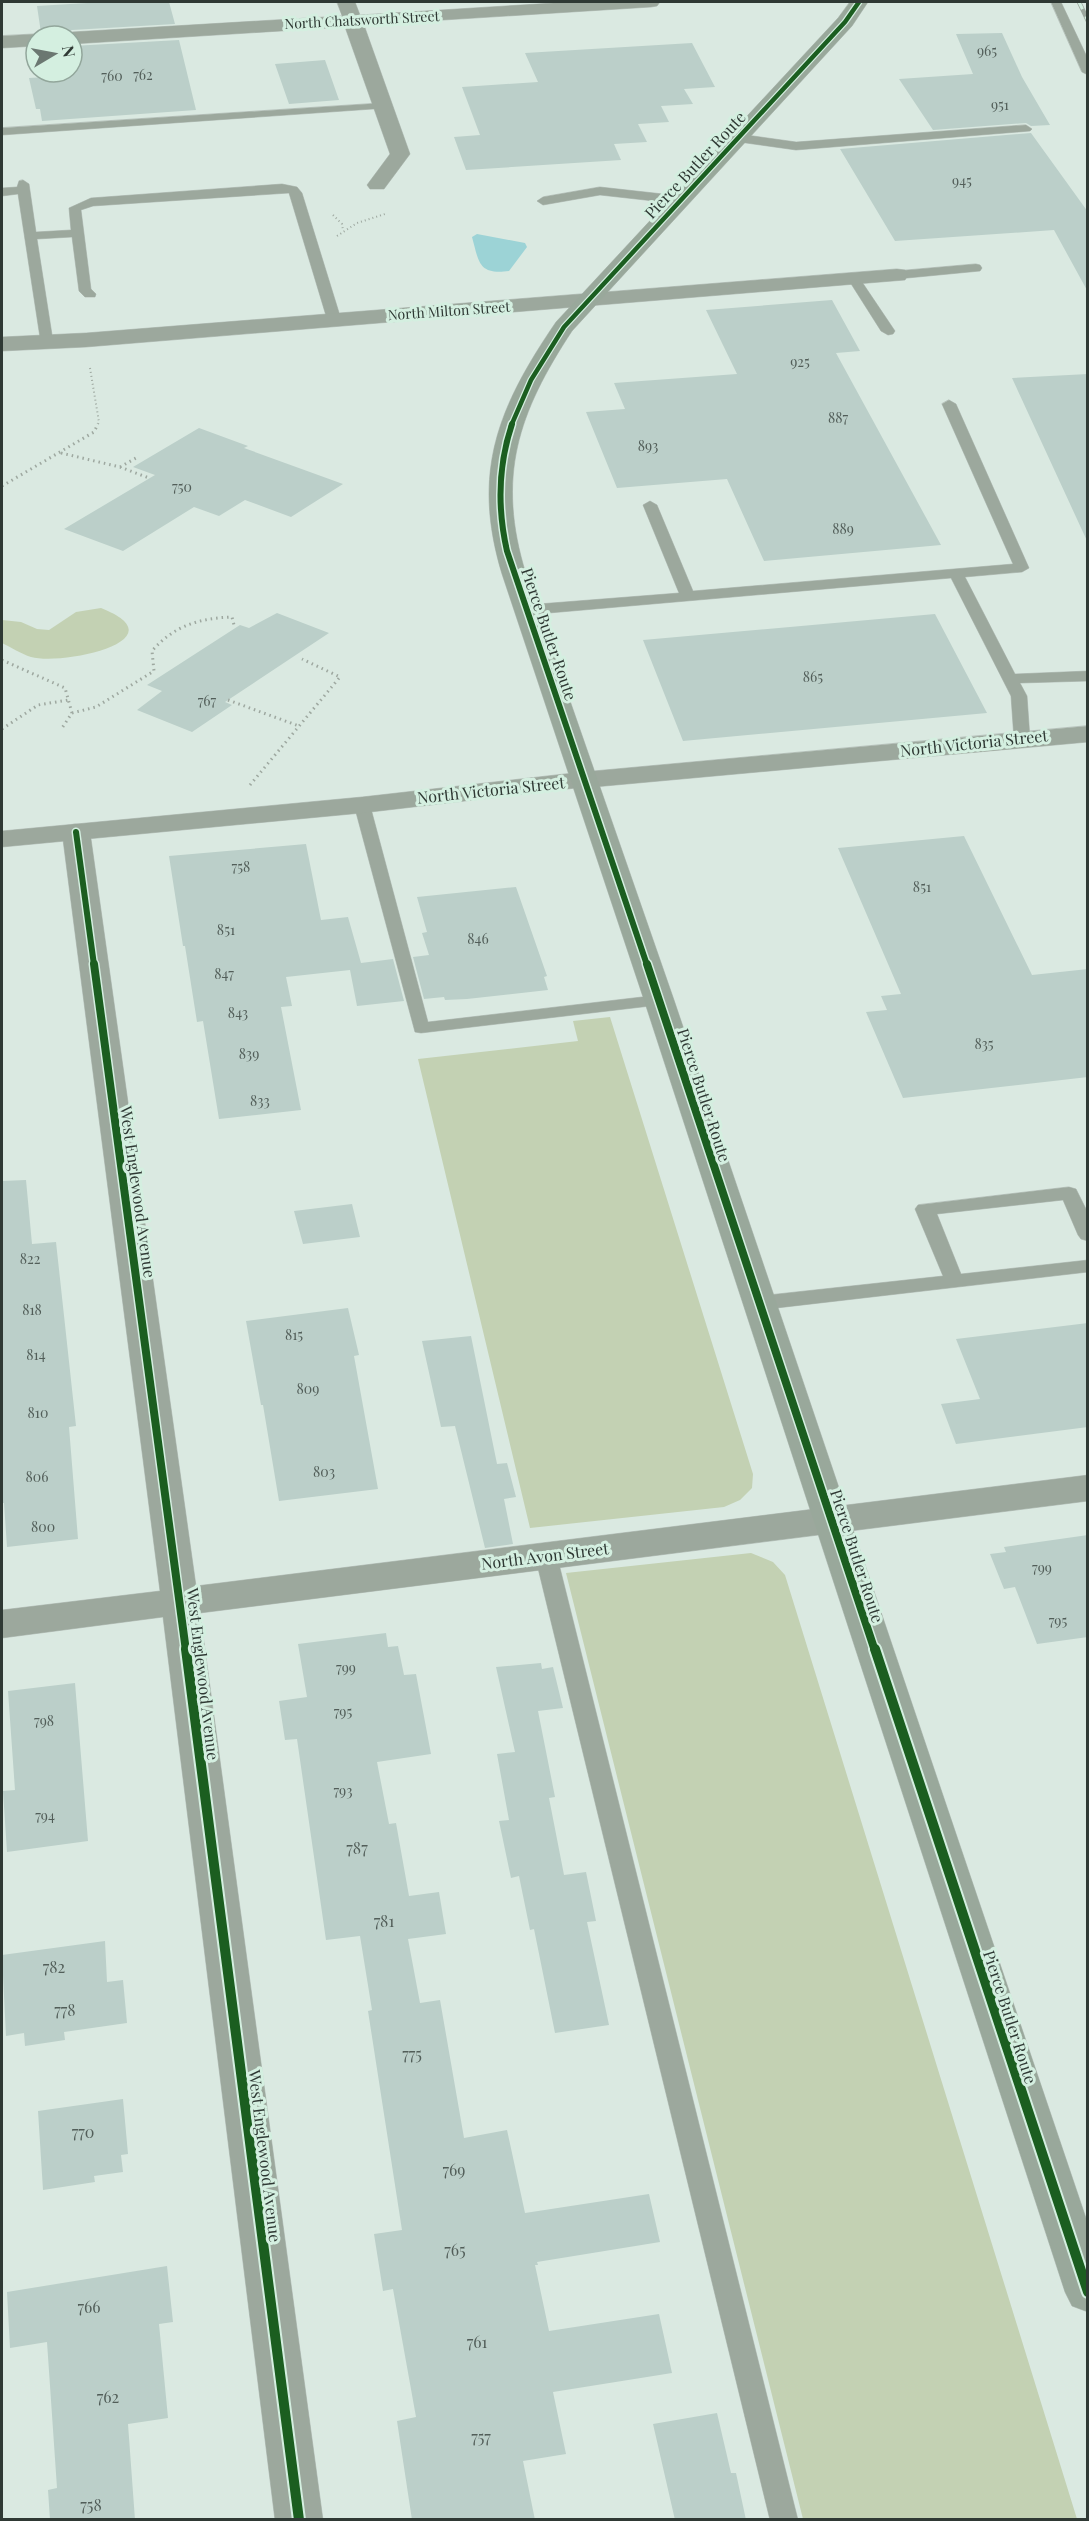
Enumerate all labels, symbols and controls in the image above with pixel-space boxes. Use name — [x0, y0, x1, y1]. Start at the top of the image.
street label: North Chatsworth Street — [284, 6, 441, 33]
north arrow — [24, 24, 84, 84]
house number: 965 — [977, 41, 997, 60]
text: N — [58, 44, 81, 59]
house number: 762 — [133, 65, 153, 84]
house number: 760 — [101, 66, 123, 85]
house number: 951 — [991, 95, 1009, 114]
street label: Pierce Butler Route — [639, 107, 750, 223]
house number: 945 — [952, 171, 972, 190]
street label: North Milton Street — [387, 297, 512, 324]
house number: 925 — [790, 352, 810, 371]
house number: 887 — [828, 408, 848, 427]
house number: 893 — [638, 436, 658, 455]
house number: 750 — [172, 477, 192, 496]
house number: 889 — [832, 519, 854, 538]
street label: Pierce Butler Route — [517, 565, 582, 703]
house number: 865 — [803, 667, 823, 686]
house number: 767 — [198, 691, 217, 710]
street label: North Victoria Street — [899, 724, 1049, 761]
street label: North Victoria Street — [416, 771, 566, 808]
house number: 758 — [232, 857, 250, 876]
house number: 851 — [913, 877, 931, 896]
house number: 851 — [217, 920, 235, 939]
house number: 846 — [467, 929, 489, 948]
house number: 847 — [214, 964, 234, 983]
house number: 843 — [228, 1003, 248, 1022]
street label: Pierce Butler Route — [673, 1025, 736, 1164]
house number: 835 — [974, 1034, 994, 1053]
house number: 839 — [239, 1044, 259, 1063]
house number: 833 — [250, 1091, 270, 1110]
street label: West Englewood Avenue — [116, 1104, 161, 1279]
house number: 822 — [20, 1249, 41, 1268]
house number: 818 — [22, 1300, 42, 1319]
house number: 815 — [285, 1325, 303, 1344]
house number: 814 — [26, 1345, 46, 1364]
house number: 809 — [297, 1379, 319, 1398]
house number: 810 — [28, 1403, 48, 1422]
house number: 803 — [313, 1462, 335, 1481]
house number: 806 — [26, 1467, 48, 1486]
street label: Pierce Butler Route — [826, 1486, 889, 1625]
house number: 800 — [31, 1517, 55, 1536]
street label: North Avon Street — [480, 1537, 610, 1574]
house number: 799 — [1032, 1558, 1052, 1577]
street label: West Englewood Avenue — [182, 1586, 224, 1761]
house number: 795 — [1049, 1611, 1067, 1630]
house number: 799 — [336, 1658, 356, 1677]
house number: 795 — [334, 1702, 352, 1721]
house number: 798 — [34, 1711, 54, 1730]
house number: 793 — [333, 1781, 353, 1800]
house number: 794 — [35, 1806, 55, 1825]
house number: 787 — [346, 1837, 368, 1858]
house number: 781 — [374, 1910, 394, 1931]
street label: Pierce Butler Route — [979, 1947, 1042, 2086]
house number: 782 — [43, 1956, 65, 1977]
house number: 778 — [54, 1999, 76, 2020]
house number: 775 — [402, 2043, 422, 2064]
street label: West Englewood Avenue — [244, 2068, 286, 2243]
house number: 770 — [72, 2121, 94, 2142]
house number: 769 — [443, 2159, 465, 2180]
house number: 765 — [444, 2239, 466, 2260]
house number: 766 — [77, 2296, 101, 2317]
house number: 761 — [467, 2331, 487, 2352]
house number: 762 — [97, 2386, 119, 2407]
house number: 757 — [471, 2426, 491, 2447]
house number: 758 — [80, 2494, 102, 2515]

